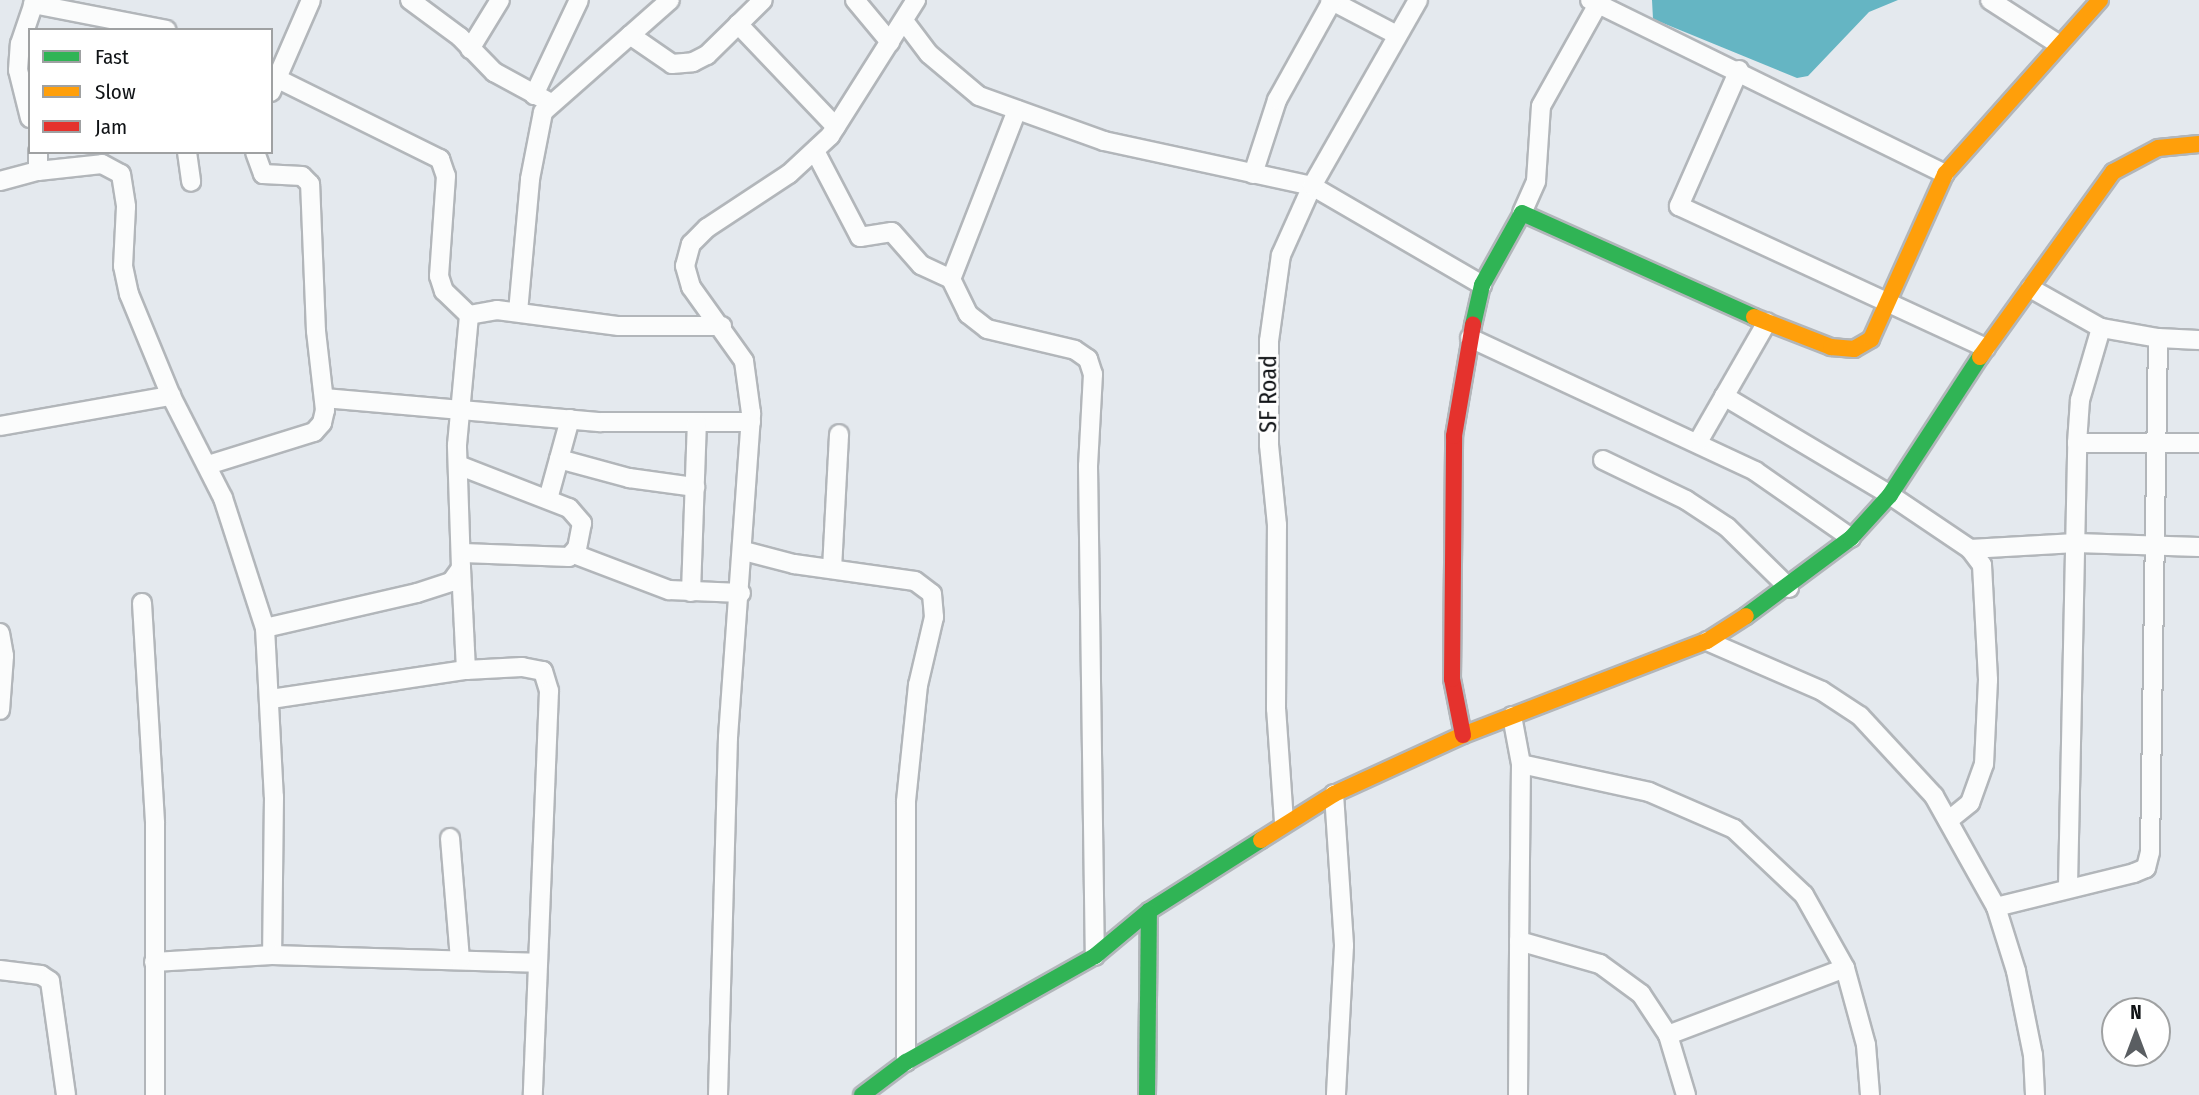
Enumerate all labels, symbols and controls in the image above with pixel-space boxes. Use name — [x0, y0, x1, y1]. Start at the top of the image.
legend — [28, 28, 273, 154]
text: Fast — [95, 44, 129, 70]
text: Slow — [95, 79, 136, 105]
text: Jam — [95, 114, 127, 140]
street label: SF Road — [1255, 355, 1283, 433]
north arrow — [2101, 997, 2171, 1067]
text: N — [2130, 1001, 2142, 1024]

